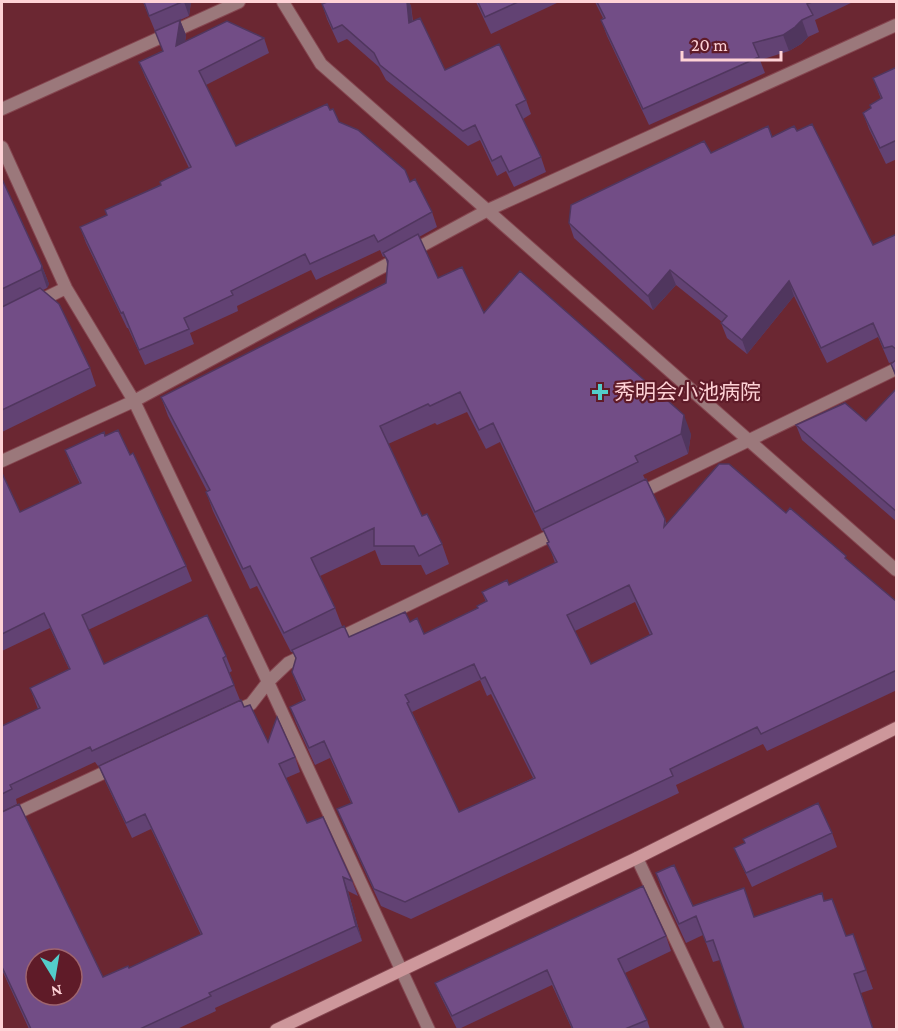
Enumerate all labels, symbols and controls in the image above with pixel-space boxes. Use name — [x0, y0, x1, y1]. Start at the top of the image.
scale bar — [682, 24, 781, 62]
text: 20 m — [691, 35, 728, 55]
place label: 秀明会小池病院 — [614, 380, 761, 404]
marker: 秀明会小池病院 — [591, 383, 609, 401]
north arrow — [24, 947, 84, 1007]
text: N — [50, 982, 64, 1001]

